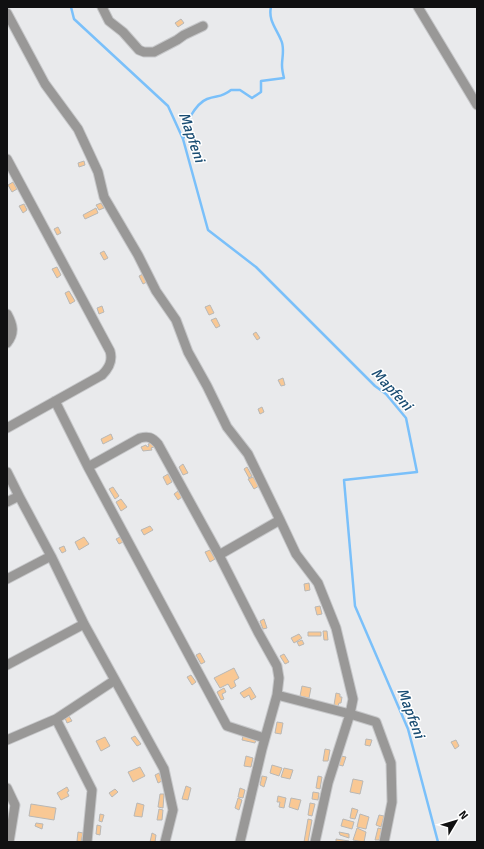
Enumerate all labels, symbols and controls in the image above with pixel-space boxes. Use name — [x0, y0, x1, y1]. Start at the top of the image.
water label: Mapfeni — [175, 109, 210, 166]
water label: Mapfeni — [368, 364, 418, 416]
water label: Mapfeni — [393, 685, 429, 742]
north arrow — [436, 801, 476, 841]
text: N — [456, 808, 471, 822]

